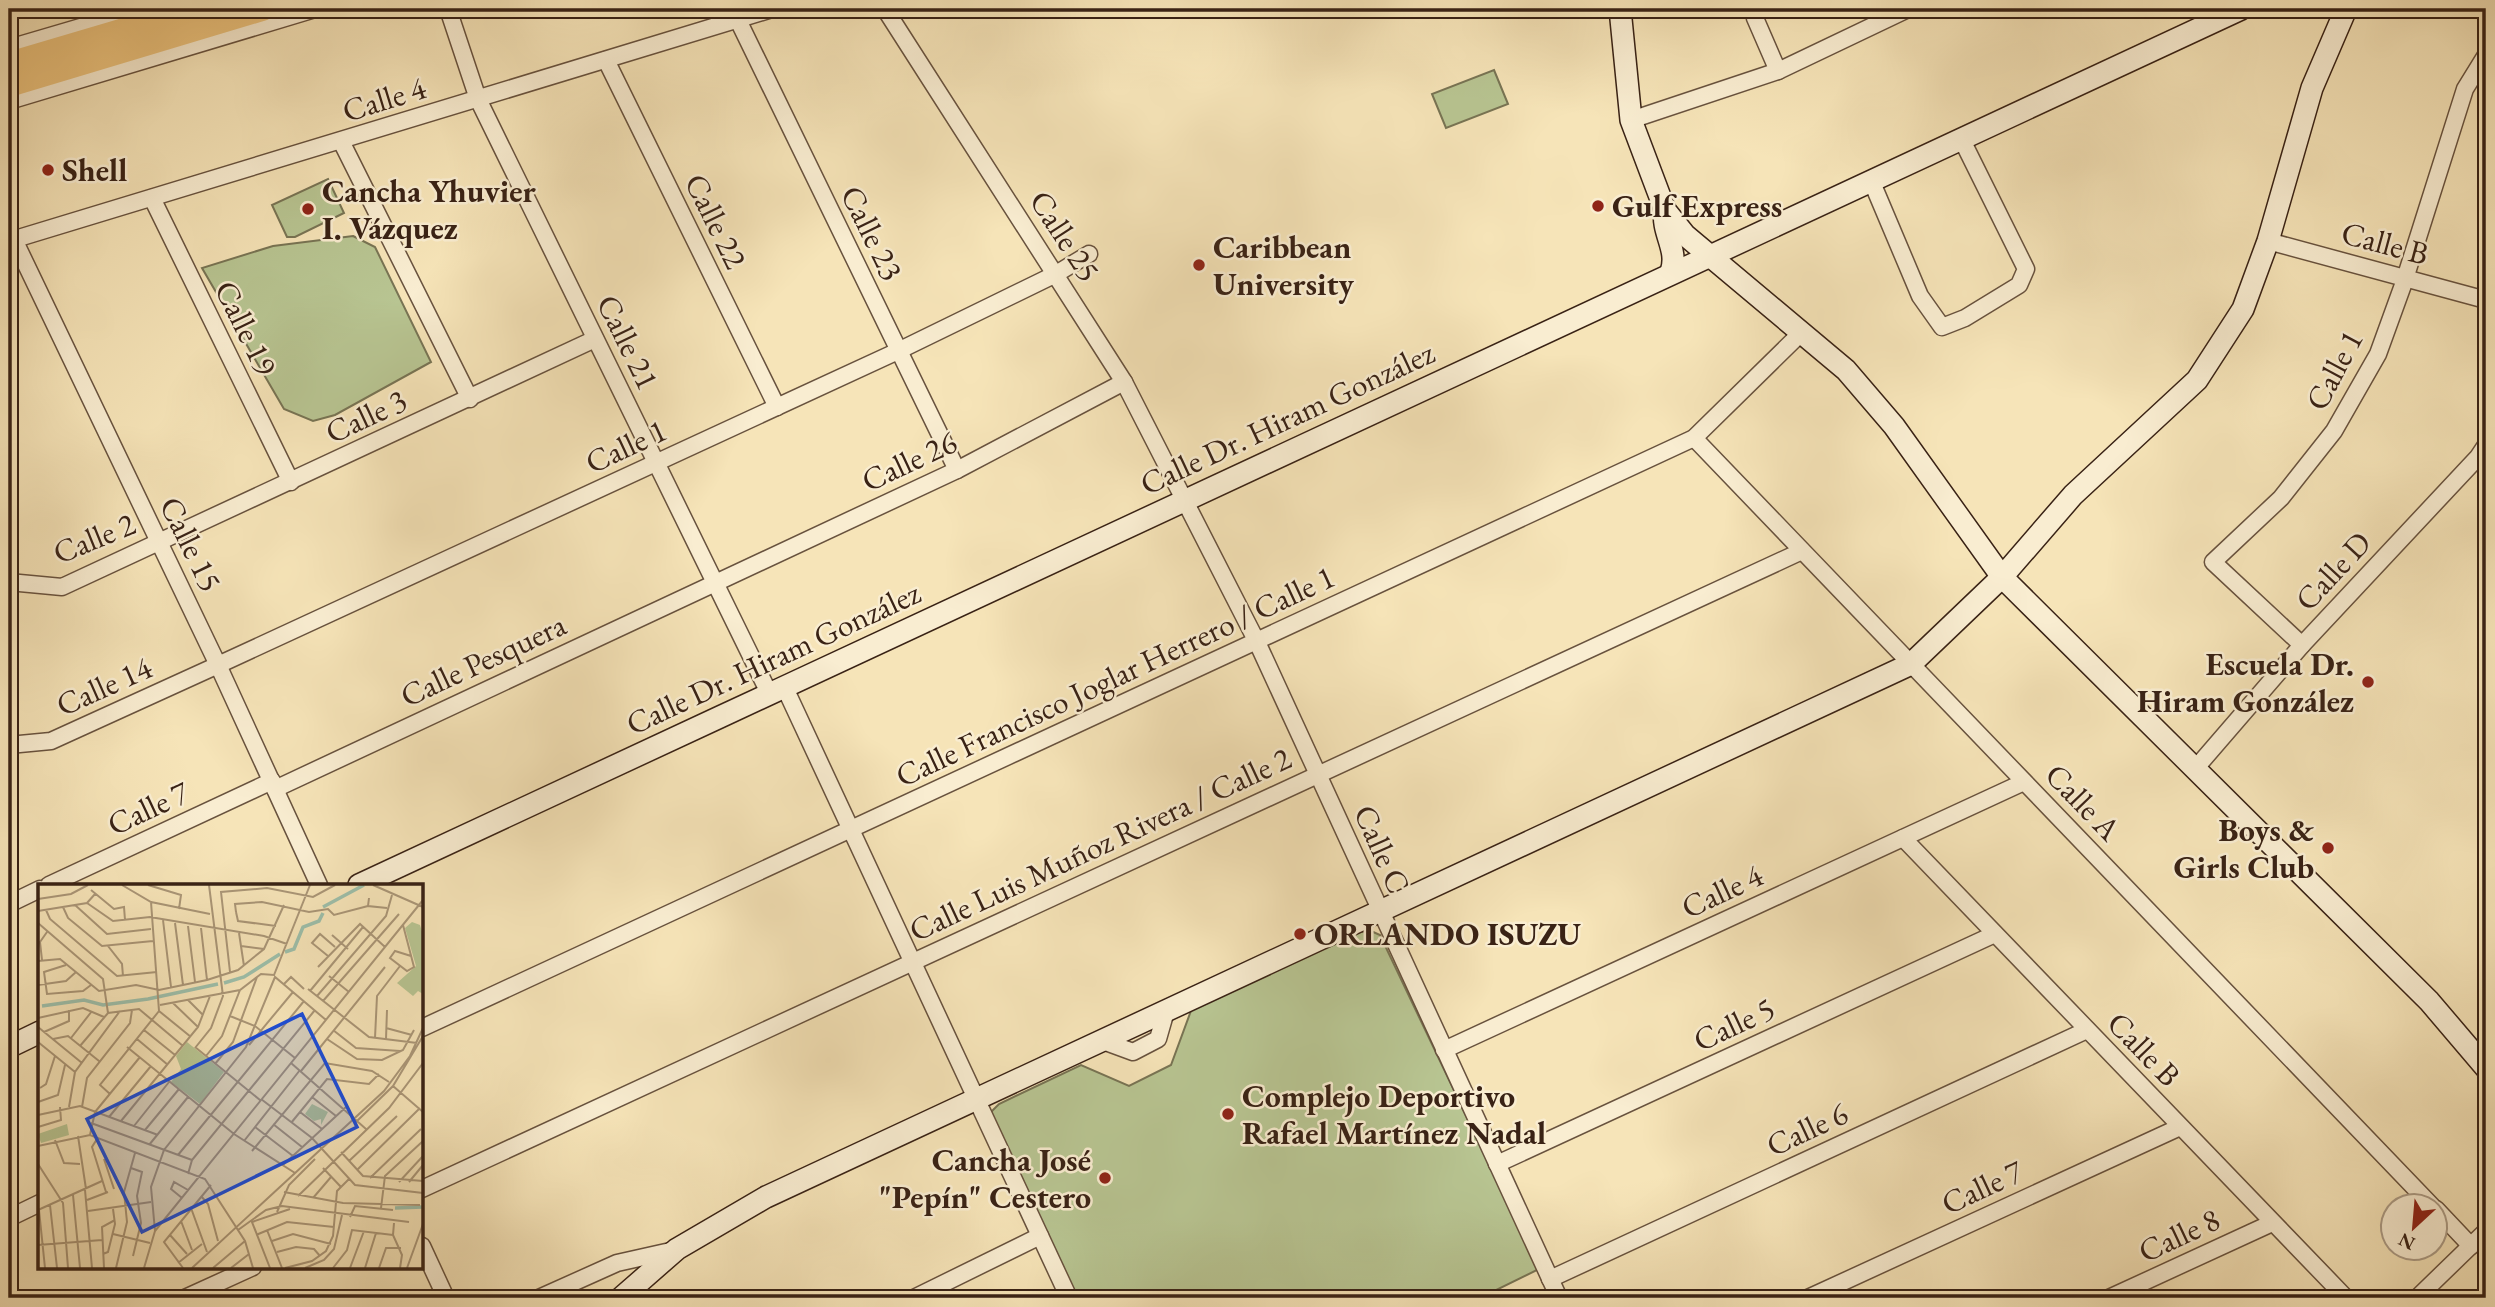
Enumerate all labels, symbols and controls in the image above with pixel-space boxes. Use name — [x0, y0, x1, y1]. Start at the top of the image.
street label: Calle 4 — [337, 66, 431, 132]
place label: Shell — [62, 149, 127, 191]
marker: Shell — [40, 162, 56, 178]
street label: Calle 22 — [675, 167, 757, 276]
place label: Cancha Yhuvier I. Vázquez — [322, 170, 537, 249]
street label: Calle 23 — [831, 179, 913, 287]
street label: Calle 25 — [1020, 182, 1110, 290]
place label: Gulf Express — [1612, 185, 1782, 227]
marker: Gulf Express — [1590, 198, 1606, 214]
marker: Cancha Yhuvier I. Vázquez — [300, 201, 316, 217]
street label: Calle B — [2337, 211, 2433, 275]
place label: Caribbean University — [1213, 226, 1354, 305]
marker: Caribbean University — [1191, 257, 1207, 273]
street label: Calle 19 — [205, 274, 287, 382]
street label: Calle 21 — [587, 288, 669, 396]
street label: Calle 1 — [2295, 323, 2373, 417]
street label: Calle Dr. Hiram González — [1133, 331, 1441, 505]
street label: Calle 3 — [319, 379, 413, 453]
street label: Calle 1 — [579, 409, 673, 483]
street label: Calle 26 — [855, 421, 963, 501]
street label: Calle 15 — [150, 490, 232, 598]
street label: Calle 2 — [47, 502, 142, 573]
street label: Calle D — [2286, 522, 2380, 620]
street label: Calle Francisco Joglar Herrero / Calle 1 — [889, 556, 1341, 796]
street label: Calle Dr. Hiram González — [619, 571, 927, 745]
street label: Calle Pesquera — [393, 603, 573, 717]
place label: Escuela Dr. Hiram González — [2137, 643, 2354, 722]
street label: Calle 14 — [50, 646, 159, 726]
marker: Escuela Dr. Hiram González — [2360, 674, 2376, 690]
street label: Calle Luis Muñoz Rivera / Calle 2 — [902, 737, 1298, 951]
street label: Calle A — [2036, 754, 2131, 850]
street label: Calle 7 — [101, 771, 196, 845]
street label: Calle C — [1344, 798, 1420, 900]
place label: Boys & Girls Club — [2174, 809, 2314, 888]
marker: Boys & Girls Club — [2320, 840, 2336, 856]
street label: Calle 4 — [1675, 854, 1770, 928]
inset map — [38, 884, 424, 1268]
place label: ORLANDO ISUZU — [1314, 913, 1581, 955]
marker: ORLANDO ISUZU — [1292, 926, 1308, 942]
street label: Calle 5 — [1687, 987, 1781, 1061]
street label: Calle B — [2098, 1003, 2190, 1095]
place label: Complejo Deportivo Rafael Martínez Nadal — [1242, 1075, 1546, 1154]
street label: Calle 6 — [1760, 1092, 1854, 1166]
marker: Complejo Deportivo Rafael Martínez Nadal — [1220, 1106, 1236, 1122]
place label: Cancha José "Pepín" Cestero — [879, 1139, 1091, 1218]
street label: Calle 7 — [1935, 1150, 2030, 1224]
marker: Cancha José "Pepín" Cestero — [1097, 1170, 1113, 1186]
north arrow — [2380, 1192, 2450, 1262]
street label: Calle 8 — [2132, 1198, 2226, 1272]
text: N — [2394, 1227, 2419, 1256]

